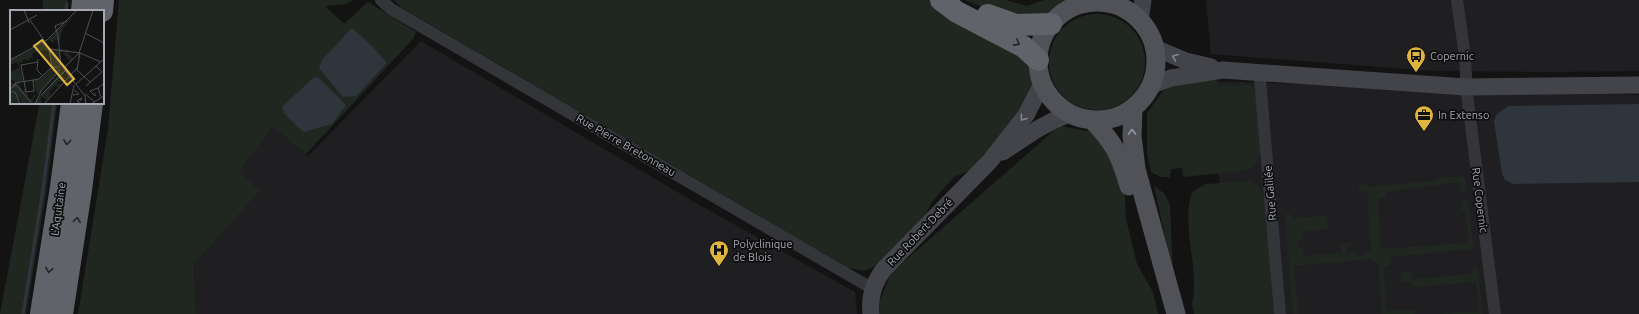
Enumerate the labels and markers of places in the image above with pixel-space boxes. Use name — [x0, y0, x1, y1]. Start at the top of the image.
bus stop icon: Copernic — [1405, 45, 1427, 73]
place label: Copernic — [1430, 50, 1474, 62]
office icon: In Extenso — [1413, 104, 1435, 132]
place label: In Extenso — [1438, 109, 1489, 121]
place label: Polyclinique de Blois — [733, 238, 792, 263]
hospital icon: Polyclinique de Blois — [708, 239, 730, 267]

